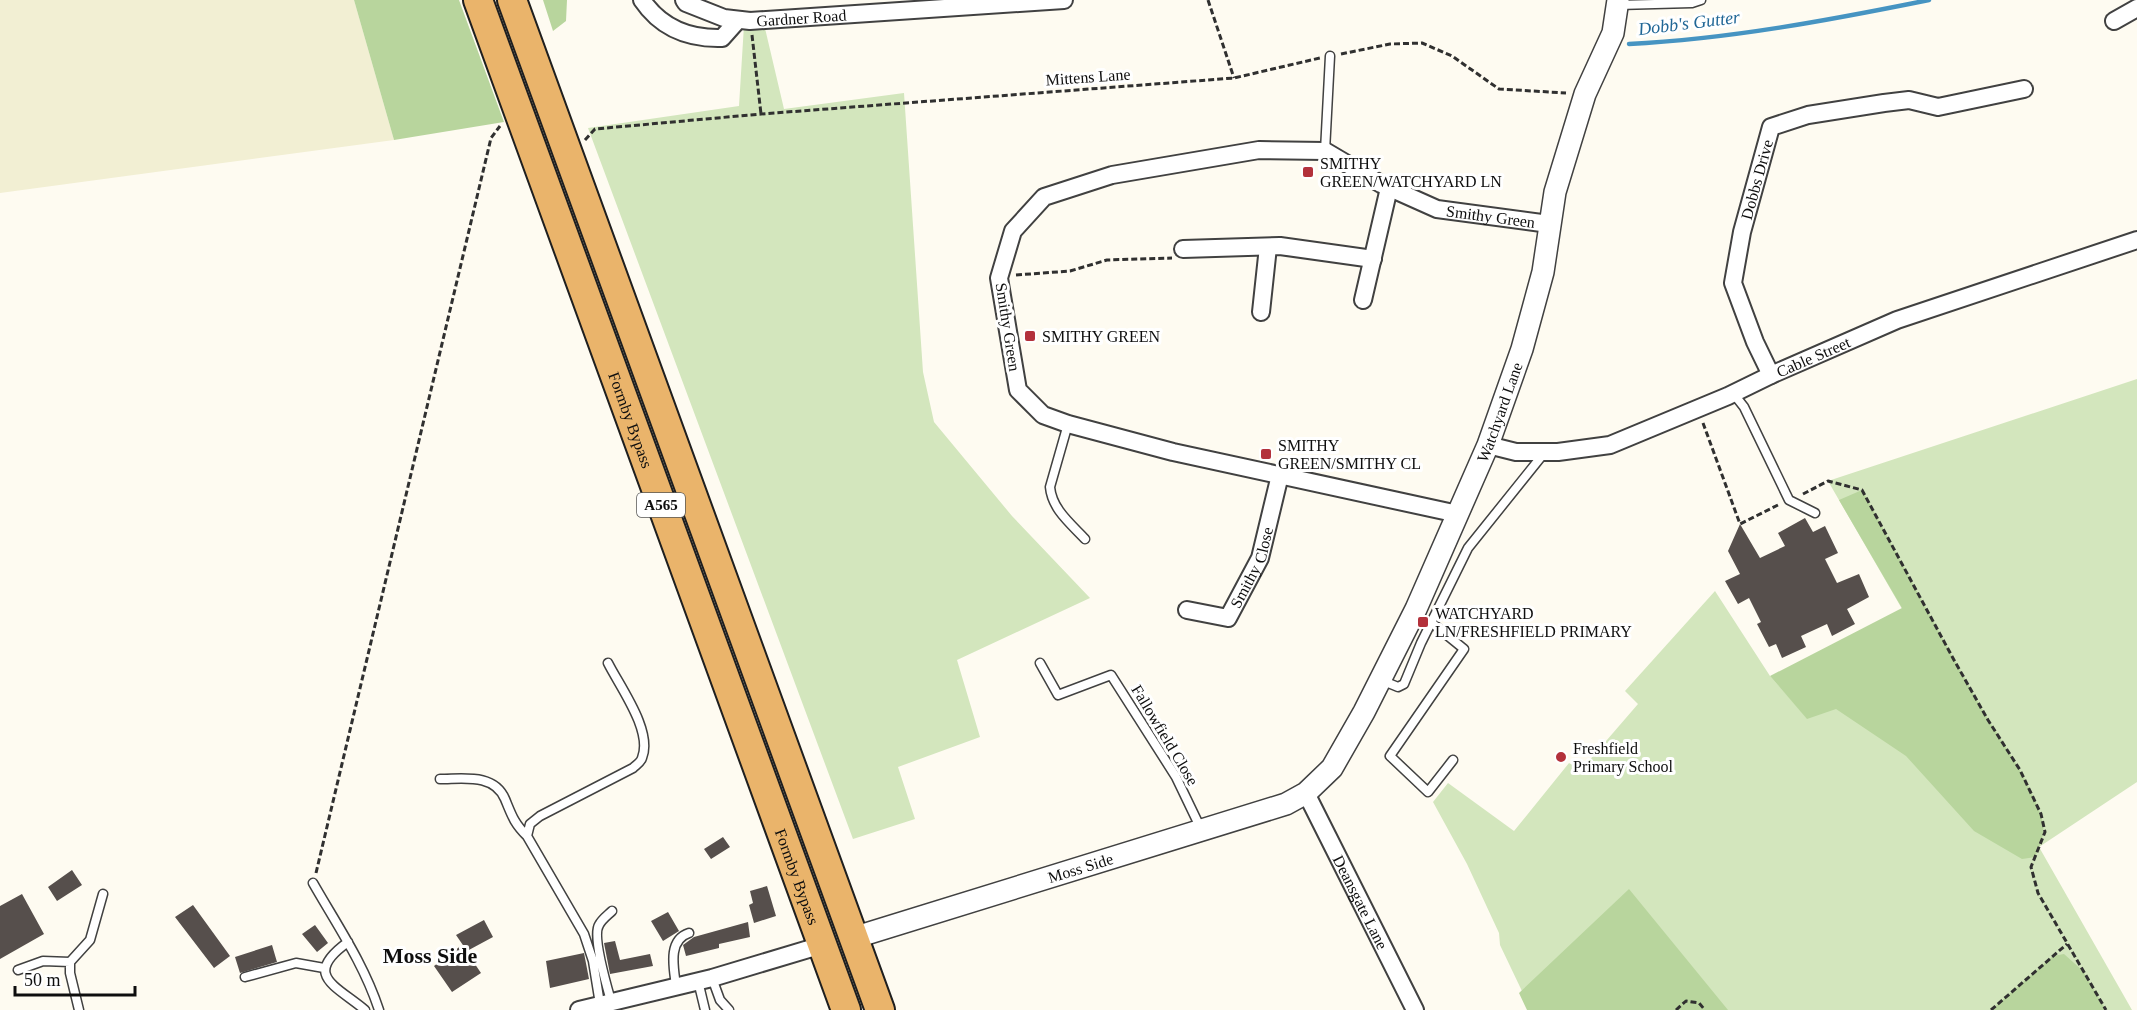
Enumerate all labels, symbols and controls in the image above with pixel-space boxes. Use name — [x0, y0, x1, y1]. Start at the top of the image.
street label: Gardner Road — [756, 6, 847, 29]
water label: Dobb's Gutter — [1636, 7, 1742, 39]
street label: Mittens Lane — [1045, 66, 1131, 88]
street label: Dobbs Drive — [1737, 137, 1776, 221]
place label: SMITHY GREEN/WATCHYARD LN — [1320, 155, 1502, 190]
marker: SMITHY GREEN/WATCHYARD LN — [1301, 165, 1315, 179]
street label: Smithy Green — [1445, 202, 1536, 231]
street label: Smithy Green — [992, 282, 1023, 373]
place label: SMITHY GREEN — [1042, 328, 1161, 345]
marker: SMITHY GREEN — [1023, 329, 1037, 343]
street label: Cable Street — [1774, 333, 1853, 380]
street label: Watchyard Lane — [1473, 360, 1525, 465]
street label: Formby Bypass — [606, 370, 656, 470]
place label: SMITHY GREEN/SMITHY CL — [1278, 437, 1421, 472]
marker: SMITHY GREEN/SMITHY CL — [1259, 447, 1273, 461]
road number: A565 — [637, 493, 685, 517]
street label: Smithy Close — [1227, 525, 1276, 611]
place label: WATCHYARD LN/FRESHFIELD PRIMARY — [1435, 605, 1632, 640]
marker: WATCHYARD LN/FRESHFIELD PRIMARY — [1416, 615, 1430, 629]
street label: Fallowfield Close — [1128, 682, 1202, 788]
place label: Freshfield Primary School — [1573, 740, 1674, 776]
marker: Freshfield Primary School — [1554, 750, 1568, 764]
street label: Formby Bypass — [772, 826, 823, 927]
street label: Moss Side — [1046, 850, 1115, 886]
street label: Deansgate Lane — [1330, 852, 1391, 952]
district label: Moss Side — [383, 943, 478, 968]
scale bar — [15, 959, 135, 997]
text: 50 m — [24, 970, 61, 990]

